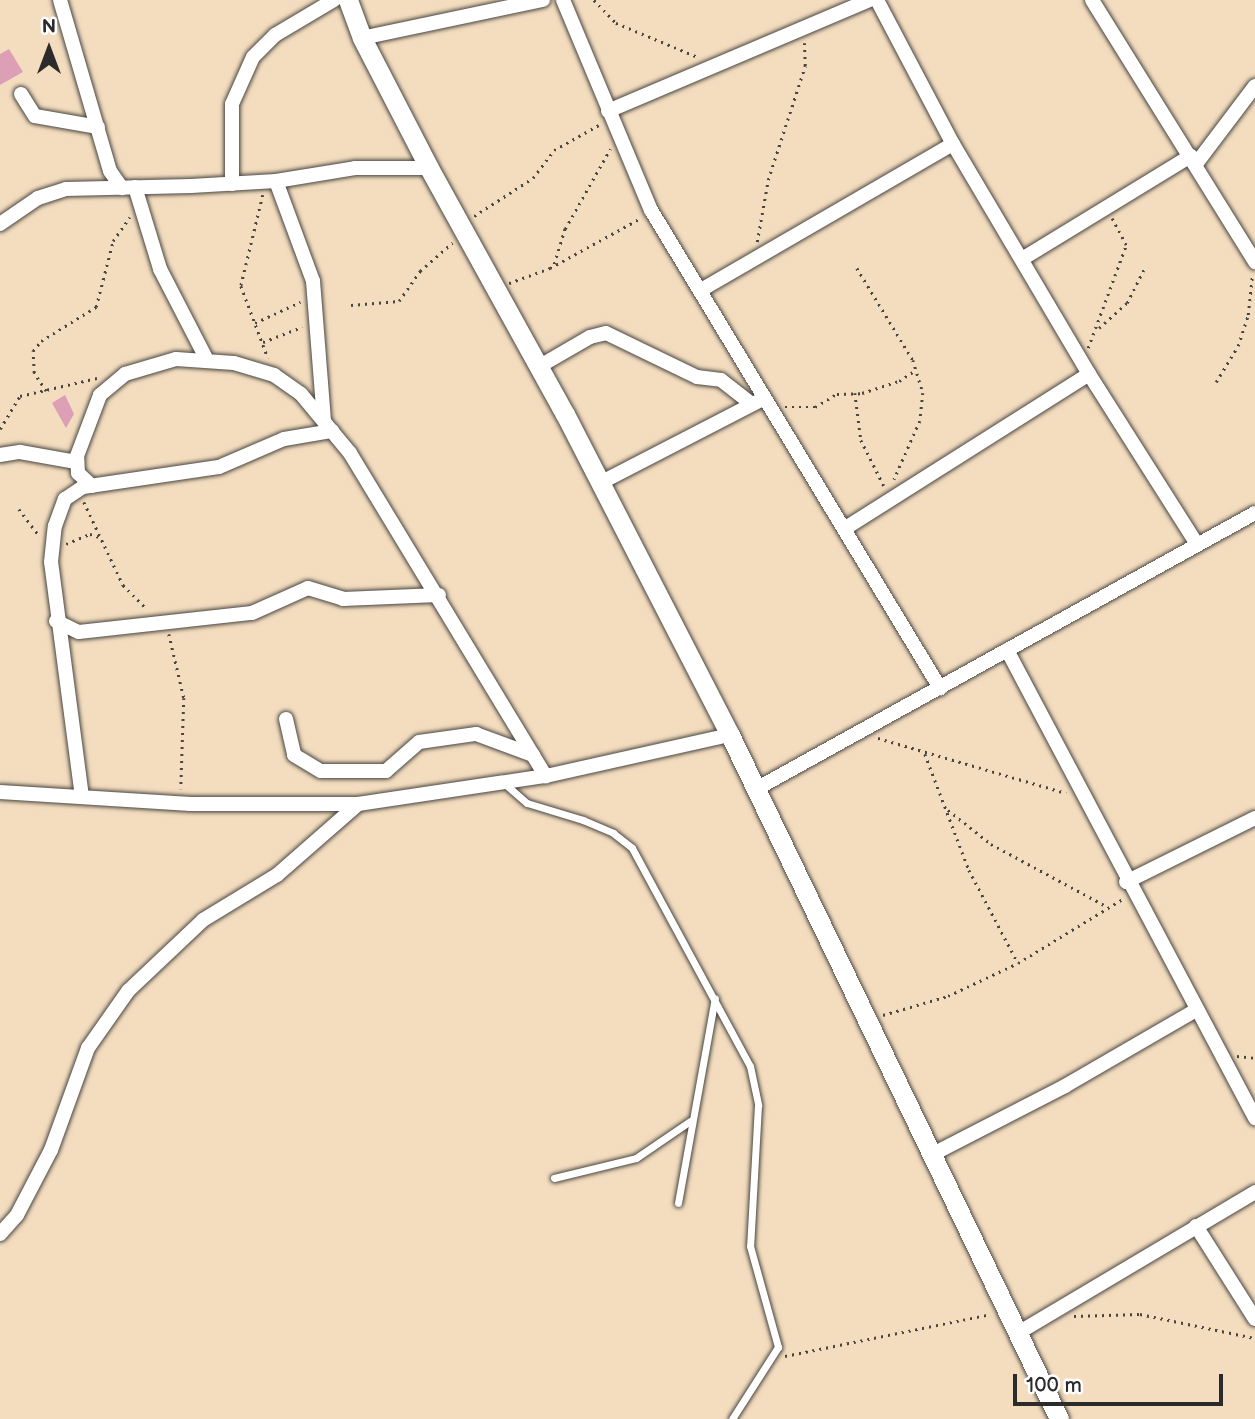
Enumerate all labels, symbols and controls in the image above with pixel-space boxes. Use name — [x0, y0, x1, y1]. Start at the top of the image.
north arrow — [14, 14, 84, 84]
text: N — [42, 16, 56, 39]
scale bar — [1017, 1360, 1227, 1404]
text: 100 m — [1026, 1373, 1082, 1398]

